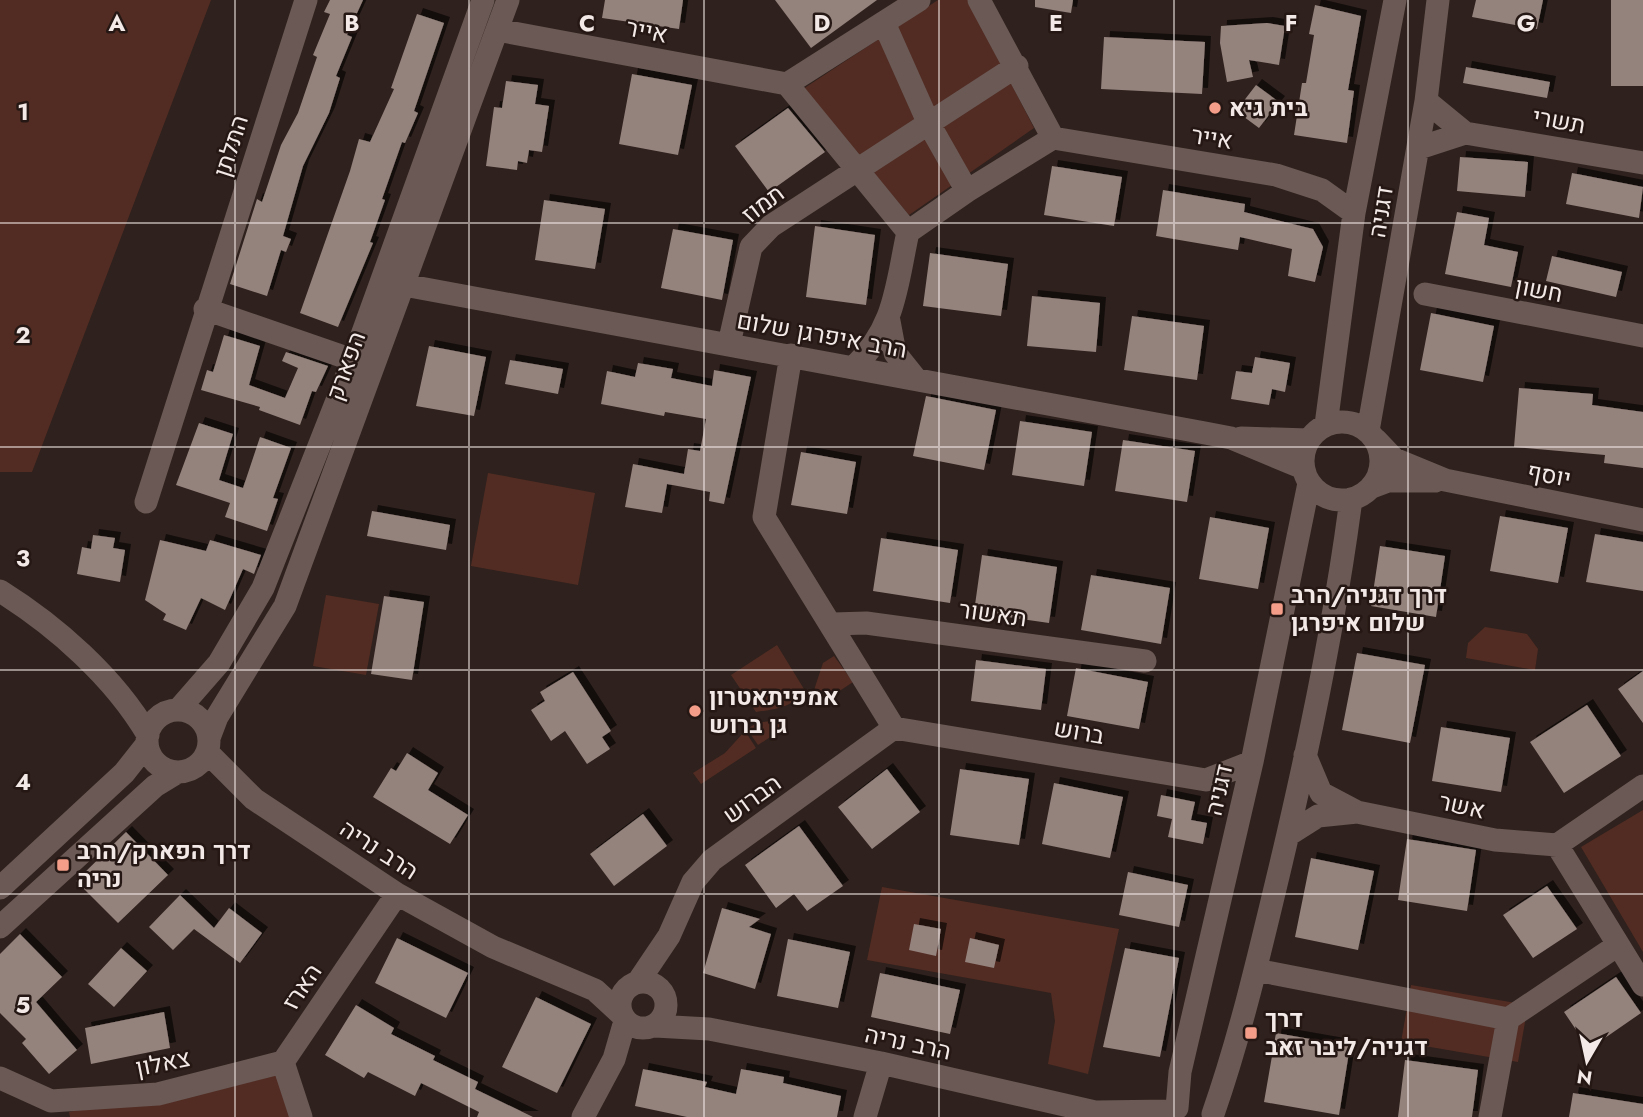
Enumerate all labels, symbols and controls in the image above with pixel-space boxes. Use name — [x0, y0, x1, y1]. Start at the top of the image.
text: A — [108, 6, 126, 40]
text: B — [344, 6, 360, 40]
text: C — [579, 6, 595, 40]
text: D — [814, 6, 831, 40]
text: E — [1049, 6, 1063, 40]
text: F — [1285, 6, 1297, 40]
text: G — [1517, 6, 1535, 40]
street label: אייר — [623, 9, 671, 52]
place label: בית גיא — [1229, 90, 1308, 125]
text: 1 — [17, 95, 29, 129]
street label: תשרי — [1530, 99, 1588, 142]
marker: בית גיא — [1207, 100, 1223, 116]
street label: התלתן — [204, 110, 257, 181]
street label: אייר — [1189, 117, 1235, 158]
street label: תמוז — [734, 176, 792, 231]
street label: דגניה — [1359, 184, 1402, 240]
street label: חשון — [1512, 268, 1566, 311]
street label: הרב איפרגן שלום — [734, 302, 910, 367]
text: 2 — [15, 318, 31, 352]
street label: הפארק — [317, 326, 374, 405]
street label: יוסף — [1524, 453, 1574, 496]
text: 3 — [16, 541, 30, 575]
place label: דרך דגניה/הרב שלום איפרגן — [1291, 577, 1447, 640]
street label: תאשור — [957, 591, 1029, 636]
marker: דרך דגניה/הרב שלום איפרגן — [1269, 601, 1285, 617]
place label: אמפיתאטרון גן ברוש — [709, 679, 839, 742]
marker: אמפיתאטרון גן ברוש — [687, 703, 703, 719]
street label: ברוש — [1051, 710, 1107, 753]
street label: דגניה — [1196, 761, 1241, 819]
text: 4 — [15, 765, 31, 799]
street label: הברוש — [715, 765, 788, 832]
street label: אשר — [1436, 784, 1488, 827]
street label: הרב נריה — [333, 811, 426, 888]
place label: דרך הפארק/הרב נריה — [77, 833, 251, 896]
marker: דרך הפארק/הרב נריה — [55, 857, 71, 873]
street label: הארז — [273, 956, 330, 1017]
text: 5 — [16, 988, 30, 1022]
place label: דרך דגניה/ליבר זאב — [1265, 1001, 1428, 1064]
street label: הרב נריה — [862, 1016, 955, 1069]
marker: דרך דגניה/ליבר זאב — [1243, 1025, 1259, 1041]
north arrow — [1552, 1026, 1622, 1096]
street label: צאלון — [133, 1040, 193, 1085]
text: N — [1575, 1063, 1594, 1092]

